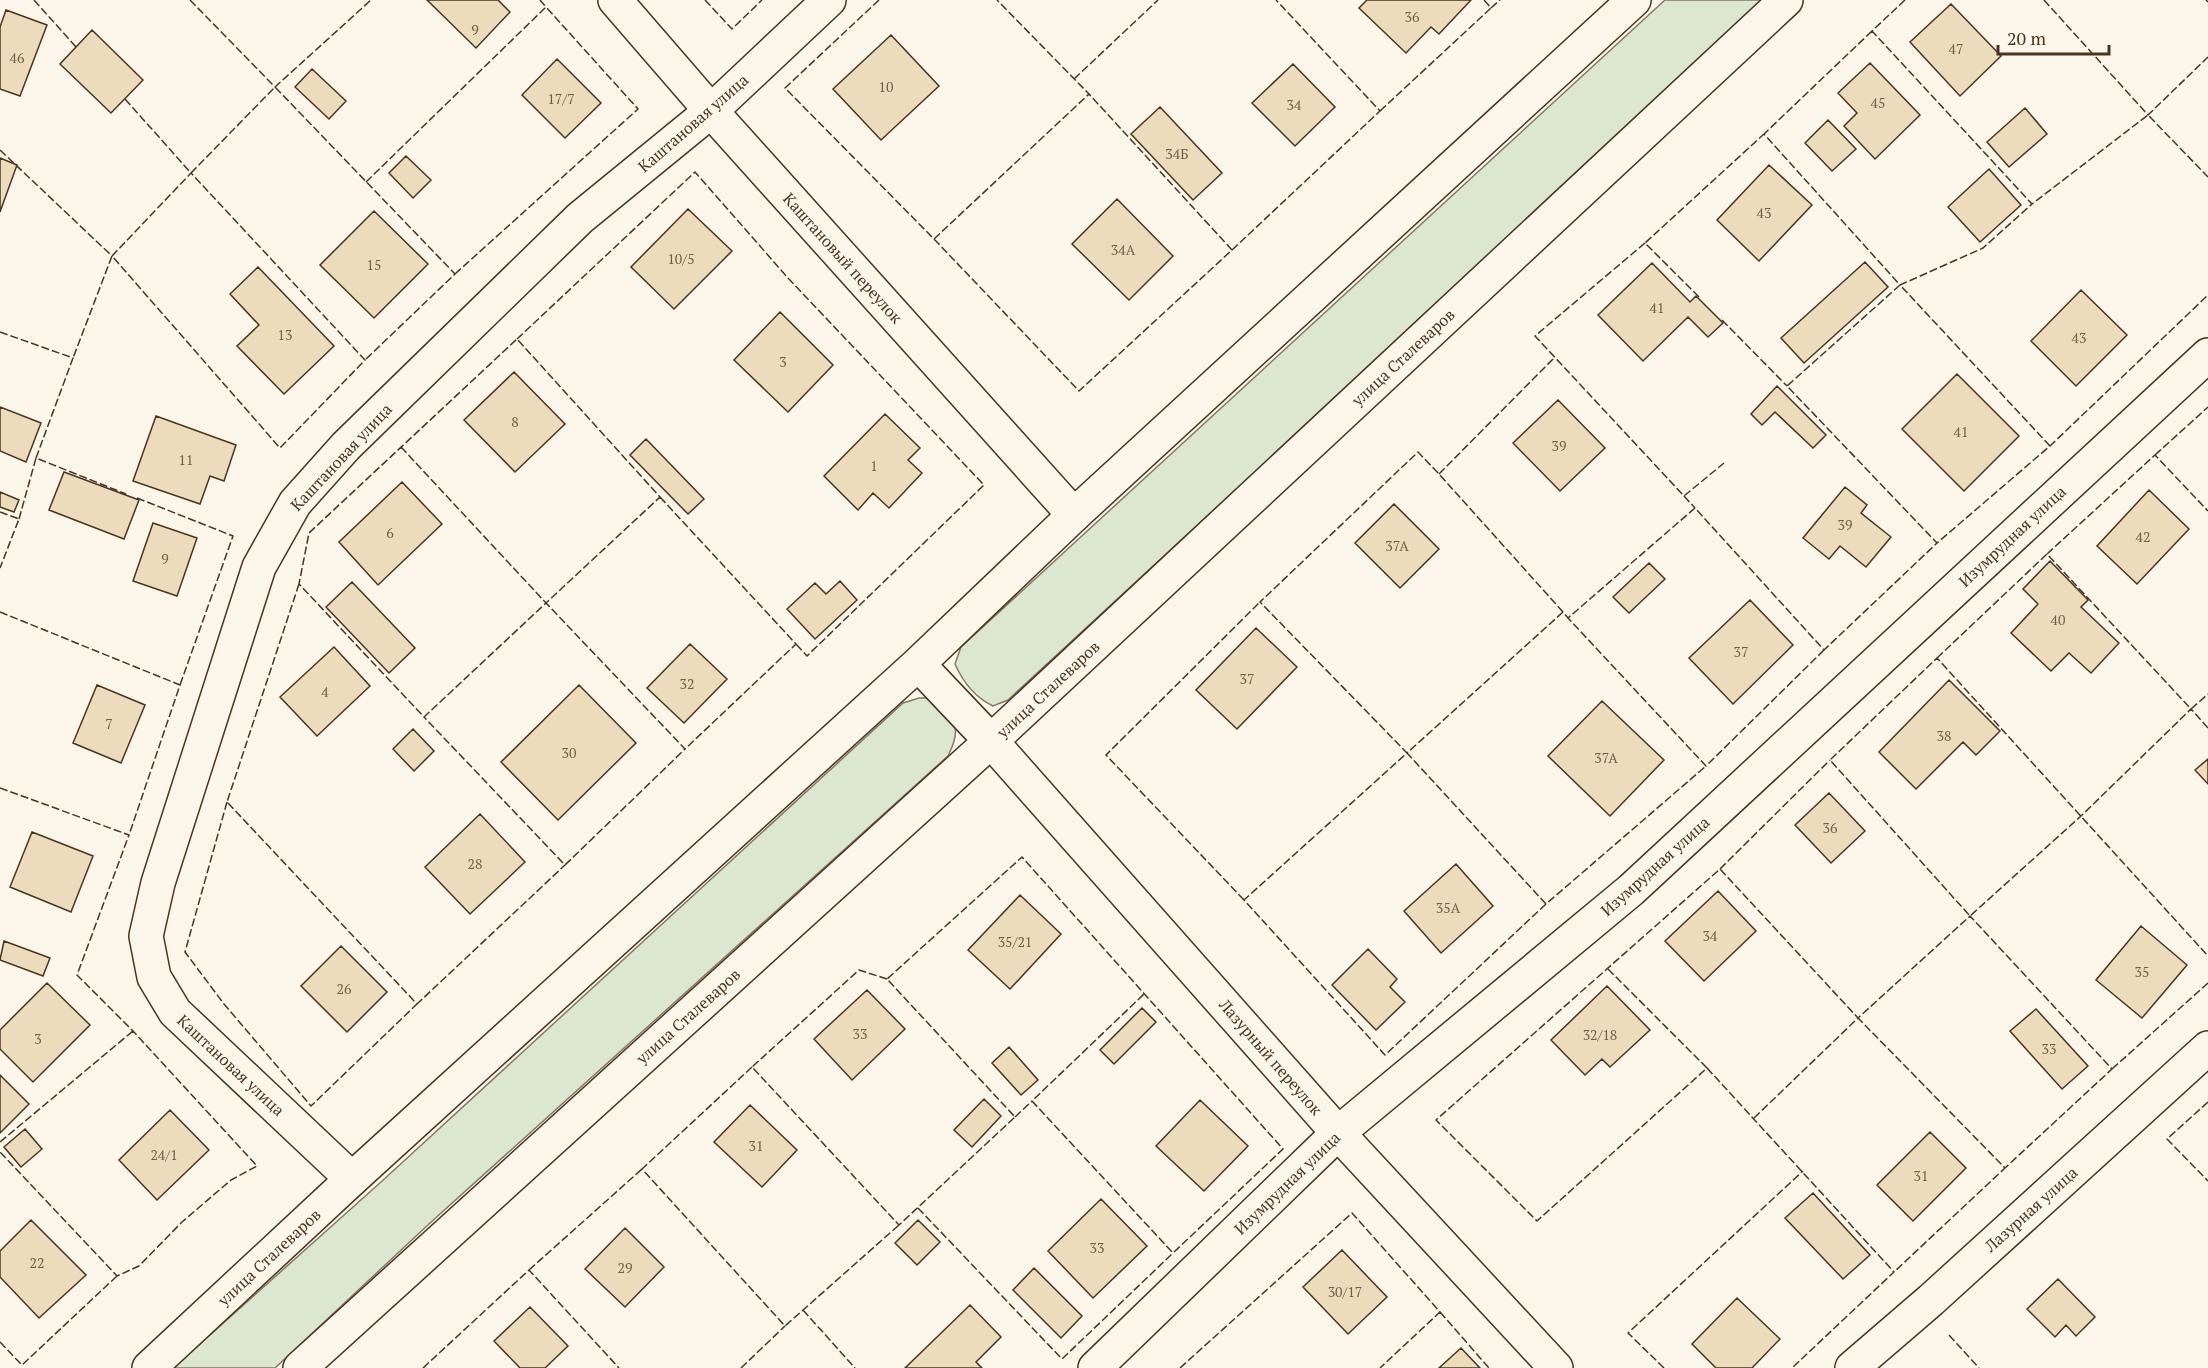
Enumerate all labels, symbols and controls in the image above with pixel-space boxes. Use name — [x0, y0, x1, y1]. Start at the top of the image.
house number: 36 — [1405, 7, 1420, 26]
scale bar — [1998, 18, 2109, 56]
house number: 9 — [471, 20, 479, 39]
text: 20 m — [2007, 26, 2047, 50]
house number: 47 — [1949, 39, 1963, 58]
house number: 46 — [10, 48, 25, 67]
street label: Каштановая улица — [633, 69, 753, 177]
house number: 10 — [879, 77, 893, 96]
house number: 17/7 — [547, 89, 575, 108]
house number: 45 — [1871, 93, 1885, 112]
house number: 34 — [1287, 95, 1302, 114]
house number: 34Б — [1165, 144, 1189, 163]
street label: Каштановый переулок — [778, 188, 908, 328]
house number: 43 — [1757, 203, 1771, 222]
house number: 34А — [1111, 240, 1136, 259]
house number: 10/5 — [667, 249, 695, 268]
house number: 15 — [367, 255, 381, 274]
house number: 41 — [1650, 298, 1664, 317]
street label: улица Сталеваров — [1346, 303, 1459, 411]
house number: 13 — [278, 325, 292, 344]
house number: 43 — [2072, 328, 2086, 347]
house number: 3 — [779, 352, 787, 371]
street label: Каштановая улица — [285, 399, 397, 515]
house number: 8 — [511, 412, 519, 431]
house number: 41 — [1954, 422, 1968, 441]
house number: 39 — [1552, 436, 1566, 455]
house number: 11 — [179, 450, 193, 469]
house number: 1 — [870, 456, 878, 475]
street label: Изумрудная улица — [1954, 480, 2070, 592]
house number: 39 — [1838, 515, 1852, 534]
house number: 6 — [386, 523, 394, 542]
house number: 42 — [2136, 527, 2150, 546]
house number: 37А — [1385, 536, 1409, 555]
house number: 9 — [161, 549, 169, 568]
house number: 40 — [2051, 610, 2065, 629]
street label: улица Сталеваров — [991, 635, 1104, 743]
house number: 37 — [1734, 642, 1748, 661]
house number: 37 — [1240, 669, 1254, 688]
house number: 32 — [680, 674, 694, 693]
house number: 4 — [321, 682, 329, 701]
house number: 7 — [105, 714, 113, 733]
house number: 38 — [1937, 726, 1951, 745]
house number: 30 — [562, 743, 576, 762]
house number: 37А — [1594, 748, 1618, 767]
street label: Изумрудная улица — [1596, 811, 1714, 921]
house number: 36 — [1823, 818, 1838, 837]
house number: 28 — [468, 854, 482, 873]
house number: 35А — [1436, 898, 1461, 917]
house number: 34 — [1703, 926, 1718, 945]
house number: 35/21 — [998, 932, 1032, 951]
house number: 35 — [2135, 962, 2149, 981]
street label: улица Сталеваров — [630, 963, 745, 1069]
house number: 26 — [337, 979, 352, 998]
street label: Лазурный переулок — [1214, 993, 1328, 1120]
street label: Каштановая улица — [173, 1009, 289, 1121]
house number: 33 — [853, 1024, 867, 1043]
house number: 32/18 — [1583, 1025, 1617, 1044]
house number: 3 — [34, 1029, 42, 1048]
house number: 33 — [2042, 1039, 2056, 1058]
street label: Изумрудная улица — [1229, 1127, 1345, 1239]
house number: 31 — [749, 1136, 763, 1155]
house number: 24/1 — [150, 1145, 178, 1164]
street label: Лазурная улица — [1979, 1161, 2082, 1257]
house number: 31 — [1914, 1166, 1928, 1185]
street label: улица Сталеваров — [212, 1203, 325, 1311]
house number: 33 — [1090, 1238, 1104, 1257]
house number: 22 — [30, 1253, 44, 1272]
house number: 29 — [618, 1258, 632, 1277]
house number: 30/17 — [1328, 1282, 1362, 1301]

